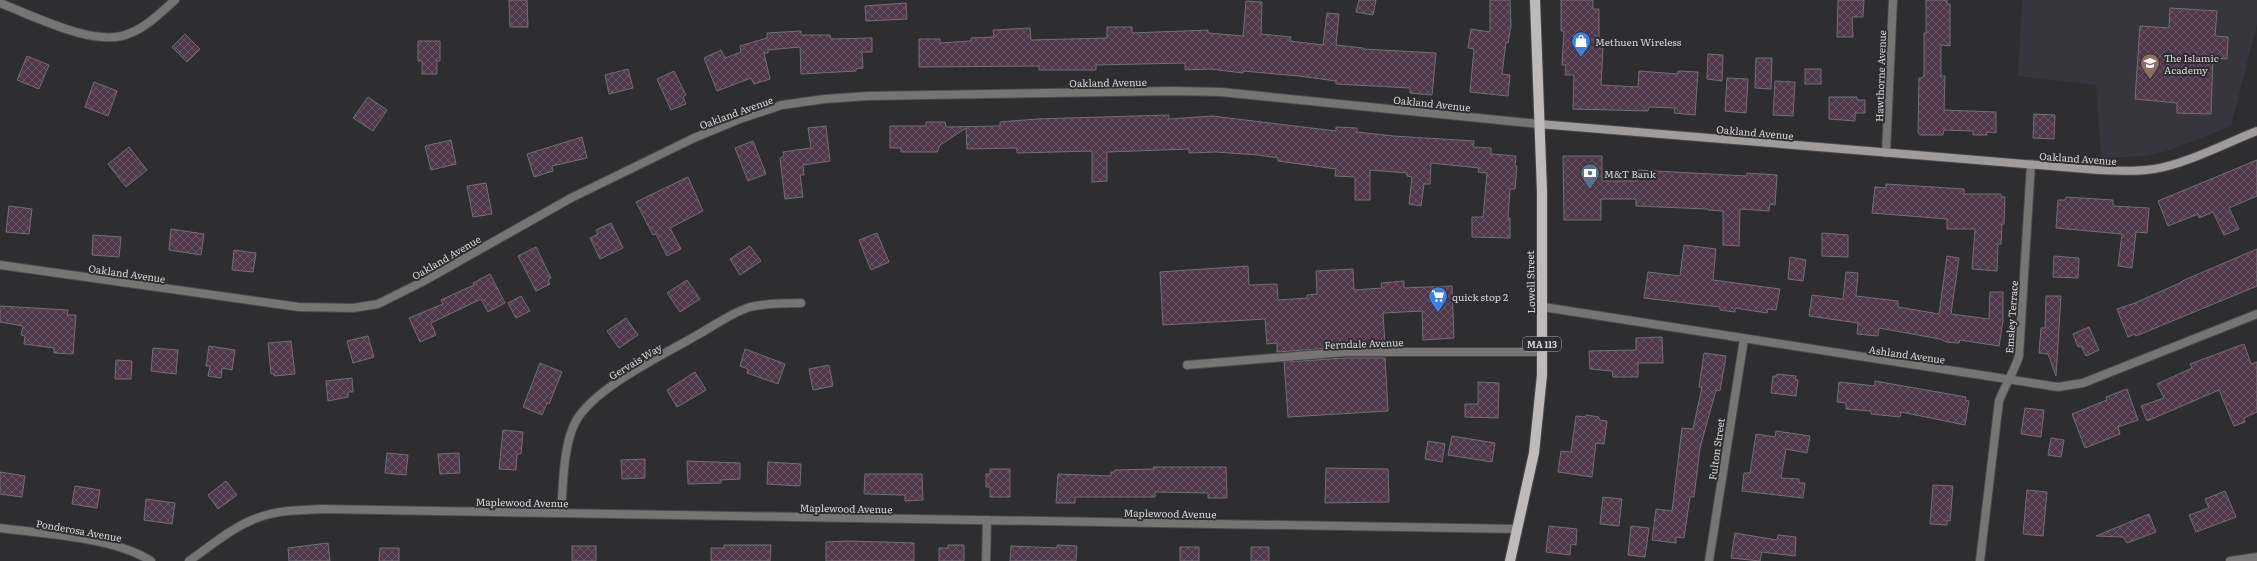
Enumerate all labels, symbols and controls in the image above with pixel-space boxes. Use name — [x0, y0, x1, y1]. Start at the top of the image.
shop icon: Methuen Wireless — [1570, 30, 1592, 58]
street label: Hawthorne Avenue — [1871, 30, 1889, 122]
place label: Methuen Wireless — [1595, 34, 1682, 49]
place label: The Islamic Academy — [2164, 50, 2219, 77]
school or university icon: The Islamic Academy — [2139, 52, 2161, 80]
street label: Oakland Avenue — [1069, 74, 1147, 90]
street label: Oakland Avenue — [1393, 91, 1471, 115]
street label: Oakland Avenue — [697, 92, 775, 132]
street label: Oakland Avenue — [1716, 121, 1794, 143]
street label: Oakland Avenue — [2039, 148, 2117, 168]
bank icon: M&T Bank — [1579, 162, 1601, 190]
place label: M&T Bank — [1604, 166, 1657, 181]
street label: Oakland Avenue — [409, 231, 483, 283]
street label: Lowell Street — [1522, 250, 1538, 314]
street label: Oakland Avenue — [88, 260, 166, 286]
street label: Emsley Terrace — [2001, 280, 2021, 354]
supermarket icon: quick stop 2 — [1427, 285, 1449, 313]
place label: quick stop 2 — [1452, 289, 1508, 304]
street label: Ferndale Avenue — [1324, 334, 1404, 352]
road number: MA 113 — [1523, 337, 1561, 351]
street label: Gervais Way — [606, 339, 665, 383]
street label: Ashland Avenue — [1868, 341, 1946, 367]
street label: Fulton Street — [1704, 417, 1728, 481]
street label: Maplewood Avenue — [475, 494, 569, 510]
street label: Maplewood Avenue — [799, 500, 893, 516]
street label: Maplewood Avenue — [1123, 505, 1217, 521]
street label: Ponderosa Avenue — [35, 515, 123, 545]

